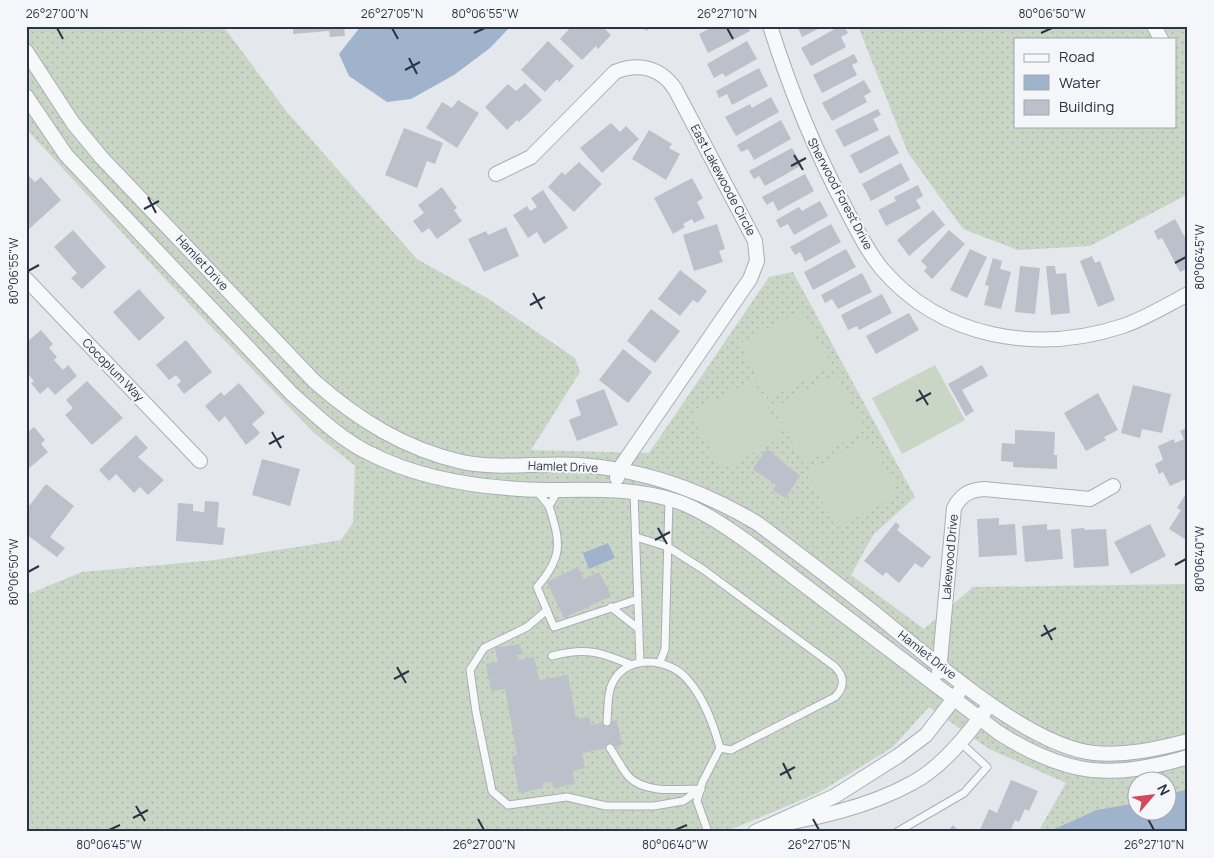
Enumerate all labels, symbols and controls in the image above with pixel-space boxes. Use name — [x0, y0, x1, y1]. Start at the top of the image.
text: 26°27'00"N — [26, 5, 88, 22]
text: 26°27'05"N — [361, 5, 423, 22]
text: 80°06'55"W — [452, 5, 519, 22]
text: 26°27'10"N — [697, 5, 757, 22]
text: 80°06'50"W — [1018, 5, 1086, 22]
legend — [1014, 38, 1176, 128]
text: Road — [1059, 46, 1095, 67]
text: Water — [1059, 72, 1101, 93]
text: Building — [1059, 96, 1114, 117]
street label: East Lakewoode Circle — [687, 121, 760, 238]
street label: Sherwood Forest Drive — [804, 135, 877, 253]
text: 80°06'45"W — [1191, 223, 1208, 290]
street label: Hamlet Drive — [172, 231, 233, 294]
text: 80°06'55"W — [5, 237, 22, 304]
street label: Cocoplum Way — [79, 334, 148, 406]
street label: Hamlet Drive — [528, 457, 598, 476]
street label: Lakewood Drive — [937, 513, 962, 601]
text: 80°06'40"W — [1191, 525, 1208, 592]
text: 80°06'50"W — [5, 538, 22, 606]
street label: Hamlet Drive — [894, 626, 960, 683]
north arrow — [1126, 770, 1176, 820]
text: N — [1153, 781, 1175, 799]
text: 80°06'45"W — [76, 836, 143, 853]
text: 26°27'00"N — [453, 836, 515, 853]
text: 80°06'40"W — [642, 836, 709, 853]
text: 26°27'05"N — [788, 836, 850, 853]
text: 26°27'10"N — [1124, 836, 1184, 853]

